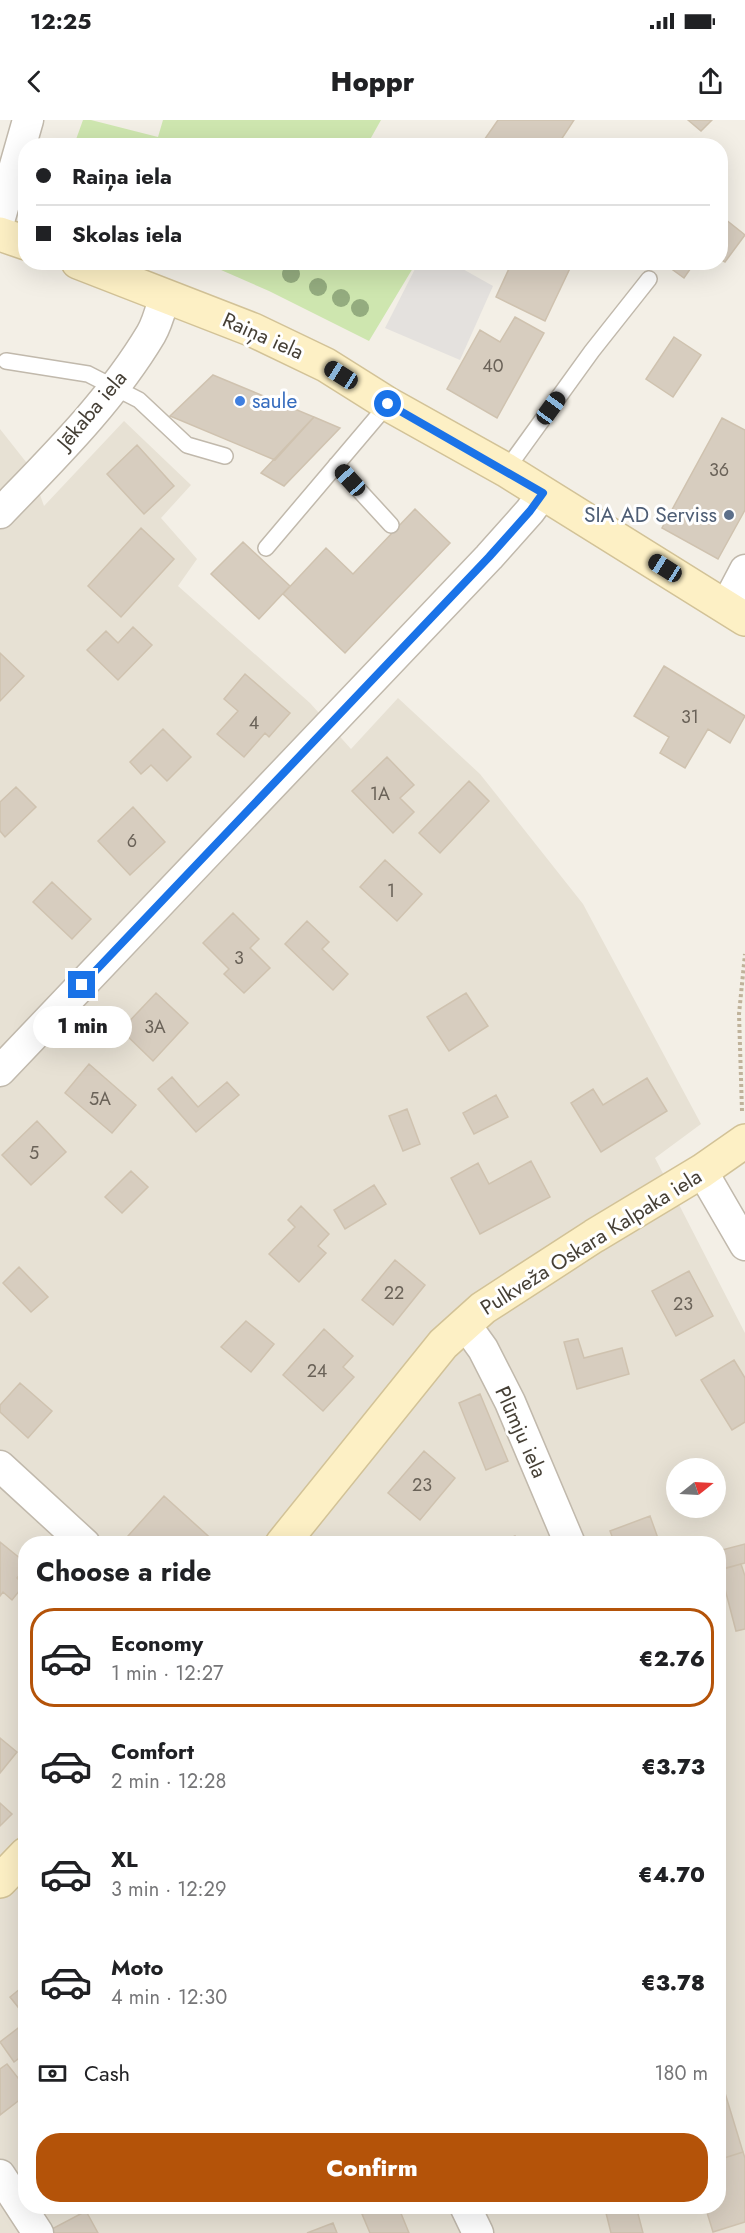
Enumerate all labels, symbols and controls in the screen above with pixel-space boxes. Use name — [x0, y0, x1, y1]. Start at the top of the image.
text: 12:25 — [30, 5, 91, 37]
text: Hoppr — [331, 62, 414, 101]
icon: back — [18, 65, 51, 98]
icon: share — [694, 65, 727, 98]
text: Raiņa iela — [72, 160, 172, 192]
text: Skolas iela — [72, 218, 182, 250]
street label: Raiņa iela — [218, 305, 308, 367]
house number: 40 — [482, 353, 504, 379]
car — [321, 358, 361, 392]
street label: Jēkaba iela — [48, 364, 134, 458]
place label: saule — [252, 386, 297, 416]
car — [533, 388, 569, 428]
route start — [374, 390, 401, 417]
marker: saule — [233, 394, 247, 408]
house number: 36 — [709, 457, 729, 483]
car — [331, 461, 369, 499]
place label: SIA AD Serviss — [584, 500, 717, 530]
marker: SIA AD Serviss — [722, 508, 736, 522]
car — [645, 551, 685, 585]
house number: 31 — [681, 704, 699, 730]
house number: 4 — [249, 710, 259, 736]
house number: 1A — [370, 781, 390, 807]
house number: 6 — [127, 828, 137, 854]
house number: 1 — [387, 878, 395, 904]
house number: 3 — [234, 945, 244, 971]
route end — [68, 971, 95, 998]
callout: 1 min — [32, 1006, 132, 1048]
text: 1 min — [57, 1012, 108, 1041]
house number: 3A — [144, 1014, 166, 1040]
house number: 5A — [89, 1086, 111, 1112]
house number: 5 — [29, 1140, 39, 1166]
street label: Pulkveža Oskara Kalpaka iela — [474, 1161, 708, 1323]
house number: 22 — [384, 1280, 404, 1306]
house number: 23 — [673, 1291, 693, 1317]
house number: 24 — [307, 1358, 327, 1384]
street label: Plūmju iela — [487, 1381, 555, 1483]
north arrow — [666, 1458, 726, 1518]
map controls — [666, 1458, 726, 1518]
house number: 23 — [412, 1472, 432, 1498]
text: Choose a ride — [36, 1552, 211, 1591]
text: Economy — [111, 1627, 203, 1659]
icon: car — [39, 1631, 93, 1685]
text: €2.76 — [639, 1642, 705, 1674]
text: 1 min · 12:27 — [111, 1659, 224, 1688]
text: Comfort — [111, 1735, 194, 1767]
icon: car — [39, 1739, 93, 1793]
text: €3.73 — [641, 1750, 705, 1782]
text: 2 min · 12:28 — [111, 1767, 226, 1796]
text: XL — [111, 1843, 138, 1875]
icon: car — [39, 1847, 93, 1901]
text: €4.70 — [638, 1858, 705, 1890]
text: 3 min · 12:29 — [111, 1875, 227, 1904]
text: Moto — [111, 1951, 164, 1983]
icon: car — [39, 1955, 93, 2009]
text: €3.78 — [641, 1966, 705, 1998]
text: 4 min · 12:30 — [111, 1983, 227, 2012]
icon: cash — [36, 2057, 69, 2090]
text: Cash — [84, 2057, 130, 2089]
text: 180 m — [654, 2059, 708, 2088]
button: Confirm — [36, 2133, 708, 2202]

